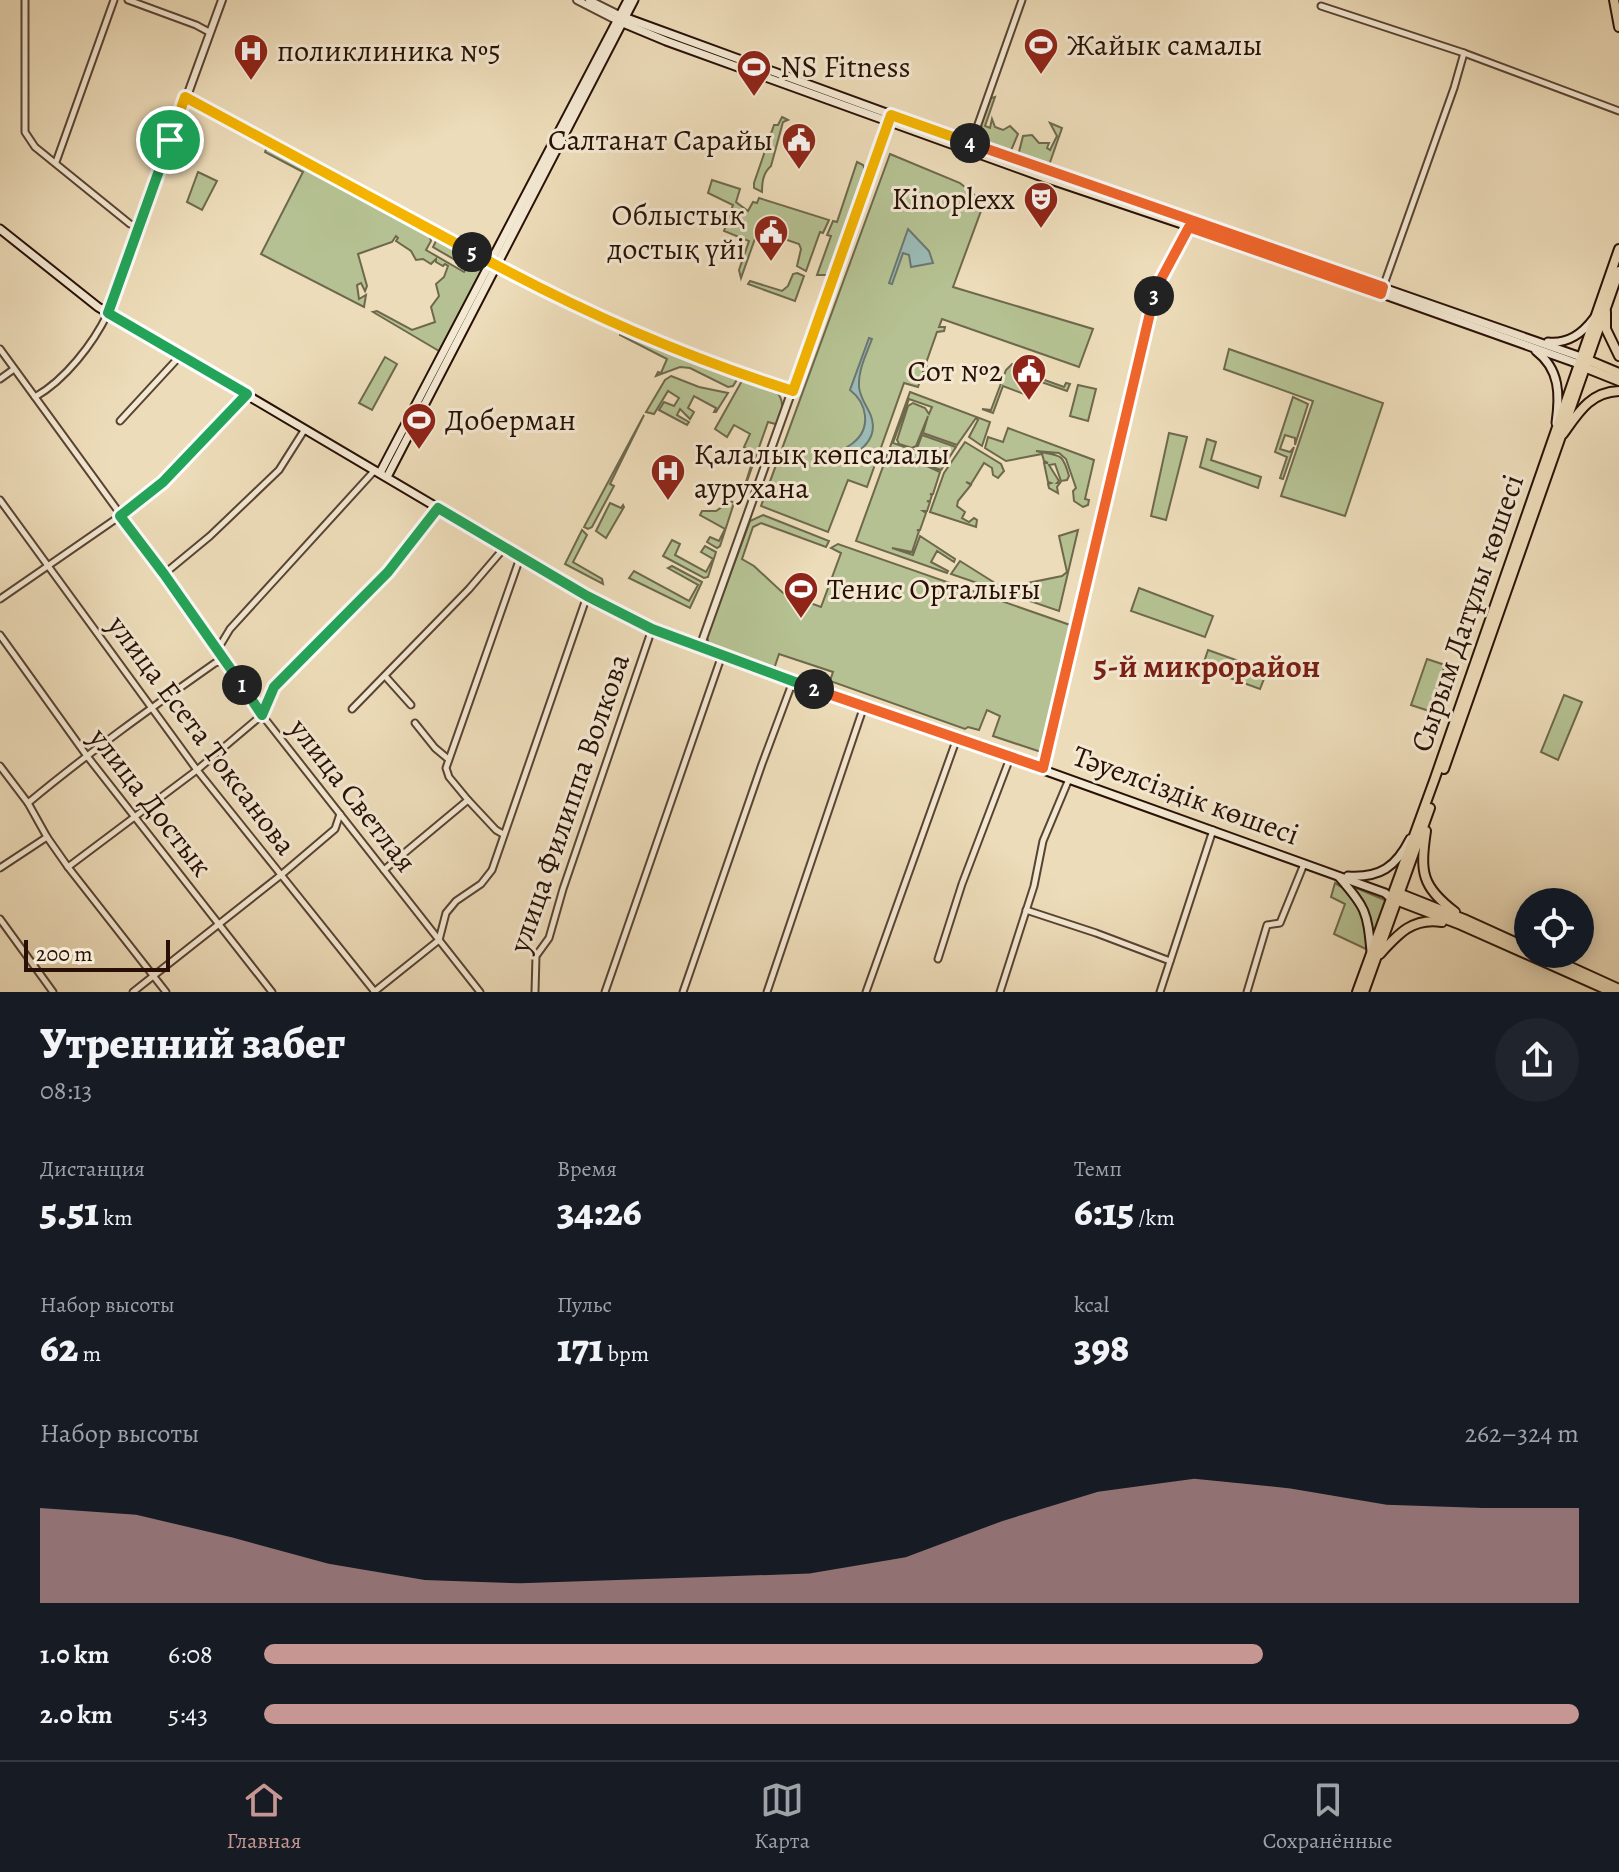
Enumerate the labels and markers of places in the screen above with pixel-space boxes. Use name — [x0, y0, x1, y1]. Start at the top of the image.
place label: Жайык самалы — [1067, 25, 1262, 65]
sports icon: Жайык самалы — [1022, 26, 1060, 76]
place label: поликлиника №5 — [277, 31, 501, 71]
hospital icon: поликлиника №5 — [232, 32, 270, 82]
place label: NS Fitness — [780, 47, 911, 87]
sports icon: NS Fitness — [735, 48, 773, 98]
pin — [136, 106, 204, 174]
place label: Салтанат Сарайы — [548, 120, 773, 160]
public building icon: Салтанат Сарайы — [780, 121, 818, 171]
pin: 4 — [950, 123, 990, 163]
place label: Kinoplexx — [892, 179, 1015, 219]
theatre icon: Kinoplexx — [1022, 180, 1060, 230]
place label: Облыстық достық үйі — [606, 195, 745, 269]
public building icon: Облыстық достық үйі — [752, 213, 790, 263]
pin: 5 — [452, 232, 492, 272]
pin: 3 — [1134, 276, 1174, 316]
place label: Сот №2 — [908, 351, 1003, 391]
public building icon: Сот №2 — [1010, 352, 1048, 402]
place label: Доберман — [445, 400, 576, 440]
sports icon: Доберман — [400, 401, 438, 451]
place label: Қалалық көпсалалы аурухана — [694, 434, 950, 508]
hospital icon: Қалалық көпсалалы аурухана — [649, 452, 687, 502]
place label: Тенис Орталығы — [827, 569, 1041, 609]
sports icon: Тенис Орталығы — [782, 570, 820, 620]
pin: 1 — [222, 665, 262, 705]
pin: 2 — [794, 669, 834, 709]

